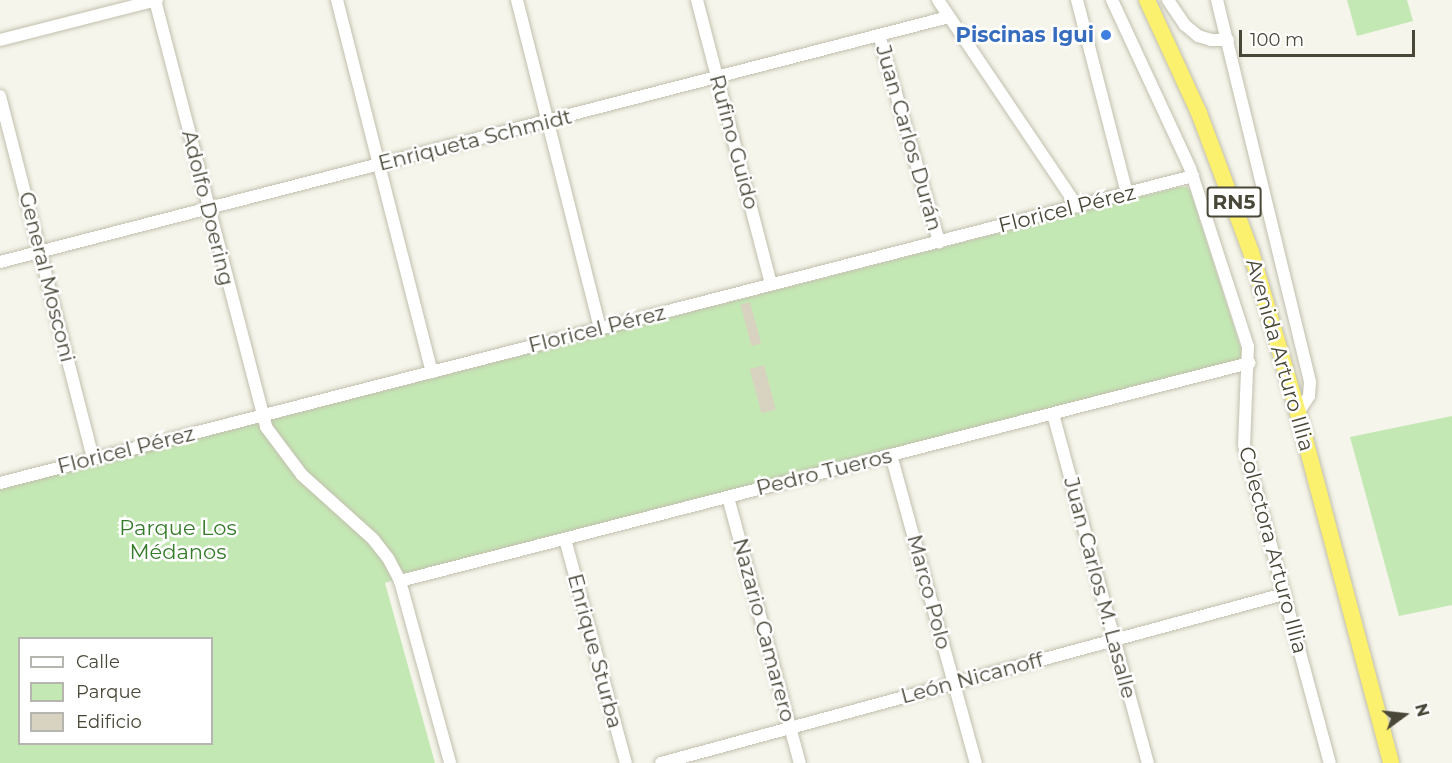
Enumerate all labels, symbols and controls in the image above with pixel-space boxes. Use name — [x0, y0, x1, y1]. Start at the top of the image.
scale bar — [1242, 18, 1418, 56]
place label: Piscinas Igui — [956, 22, 1094, 48]
marker: Piscinas Igui — [1099, 28, 1113, 42]
text: 100 m — [1250, 29, 1304, 51]
street label: Juan Carlos Durán — [870, 42, 948, 234]
street label: Rufino Guido — [704, 72, 764, 212]
street label: Enriqueta Schmidt — [376, 104, 574, 176]
street label: Adolfo Doering — [177, 128, 239, 288]
street label: Floricel Pérez — [996, 180, 1138, 238]
road number: RN5 — [1206, 185, 1262, 219]
street label: General Mosconi — [14, 189, 80, 365]
street label: Avenida Arturo Illia — [1240, 256, 1320, 454]
street label: Floricel Pérez — [526, 300, 668, 358]
street label: Floricel Pérez — [55, 421, 197, 479]
street label: Pedro Tueros — [754, 443, 894, 501]
street label: Colectora Arturo Illia — [1233, 444, 1313, 656]
street label: Juan Carlos M. Lasalle — [1058, 475, 1142, 701]
park label: Parque Los Médanos — [119, 515, 237, 565]
street label: Marco Polo — [902, 532, 956, 652]
street label: Nazario Camarero — [727, 535, 801, 725]
street label: Enrique Sturba — [562, 571, 628, 731]
legend — [18, 637, 213, 745]
street label: León Nicanoff — [898, 647, 1046, 709]
text: Calle — [76, 651, 120, 673]
text: Parque — [76, 681, 141, 703]
north arrow — [1374, 685, 1434, 745]
text: N — [1411, 702, 1433, 719]
text: Edificio — [76, 711, 142, 733]

